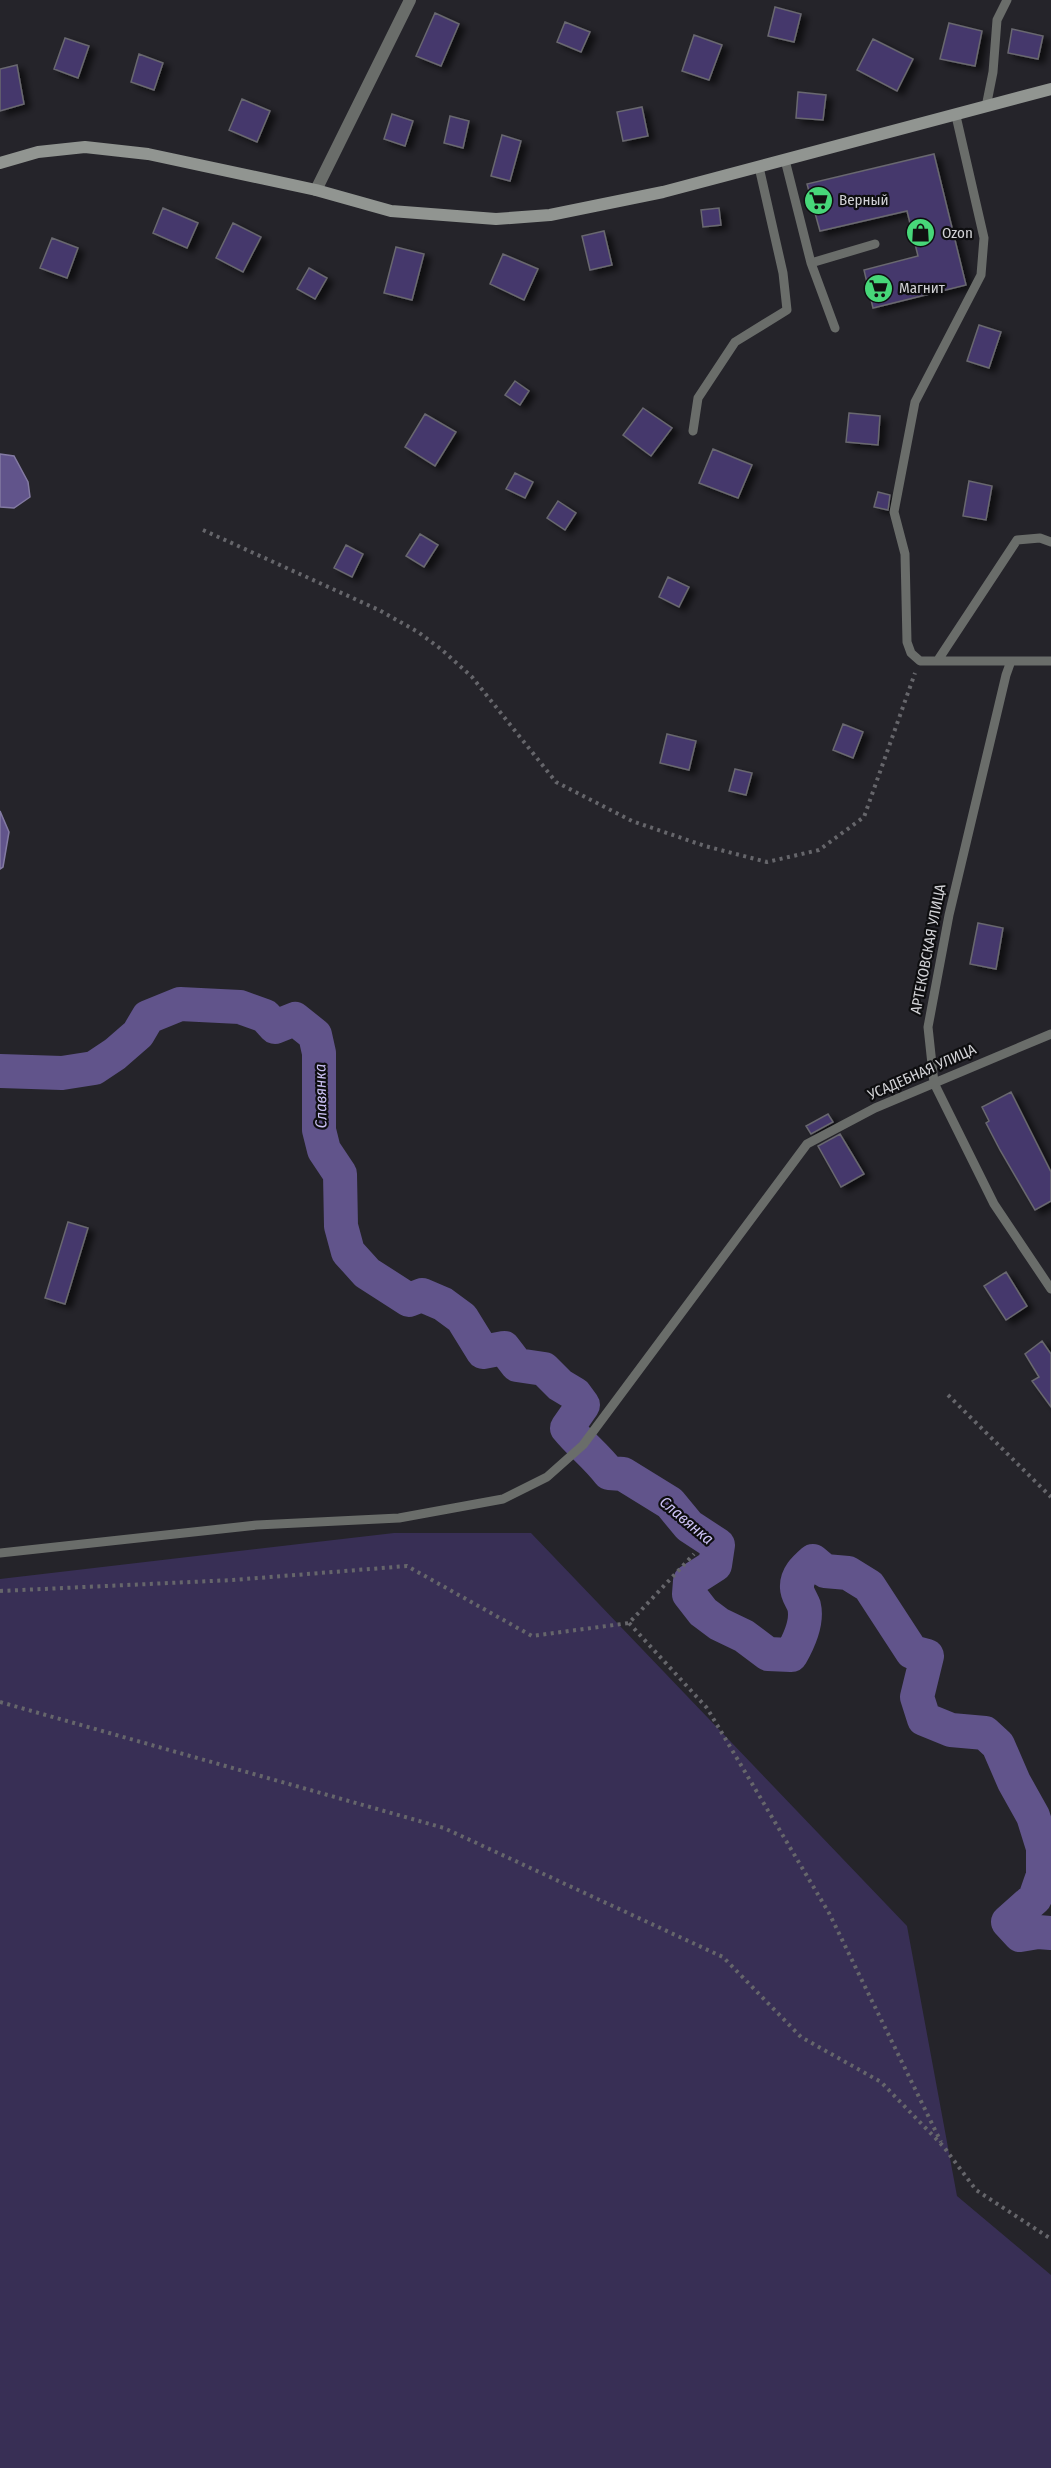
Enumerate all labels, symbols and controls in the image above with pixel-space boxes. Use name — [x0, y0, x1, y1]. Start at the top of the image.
supermarket icon: Верный — [802, 184, 834, 216]
place label: Верный — [839, 191, 889, 209]
shop icon: Ozon — [905, 217, 937, 249]
place label: Ozon — [942, 224, 973, 242]
supermarket icon: Магнит — [862, 272, 894, 304]
place label: Магнит — [899, 279, 946, 297]
street label: АРТЕКОВСКАЯ УЛИЦА — [907, 882, 949, 1015]
street label: УСАДЕБНАЯ УЛИЦА — [864, 1040, 979, 1104]
water label: Славянка — [310, 1064, 331, 1128]
water label: Славянка — [656, 1492, 718, 1548]

